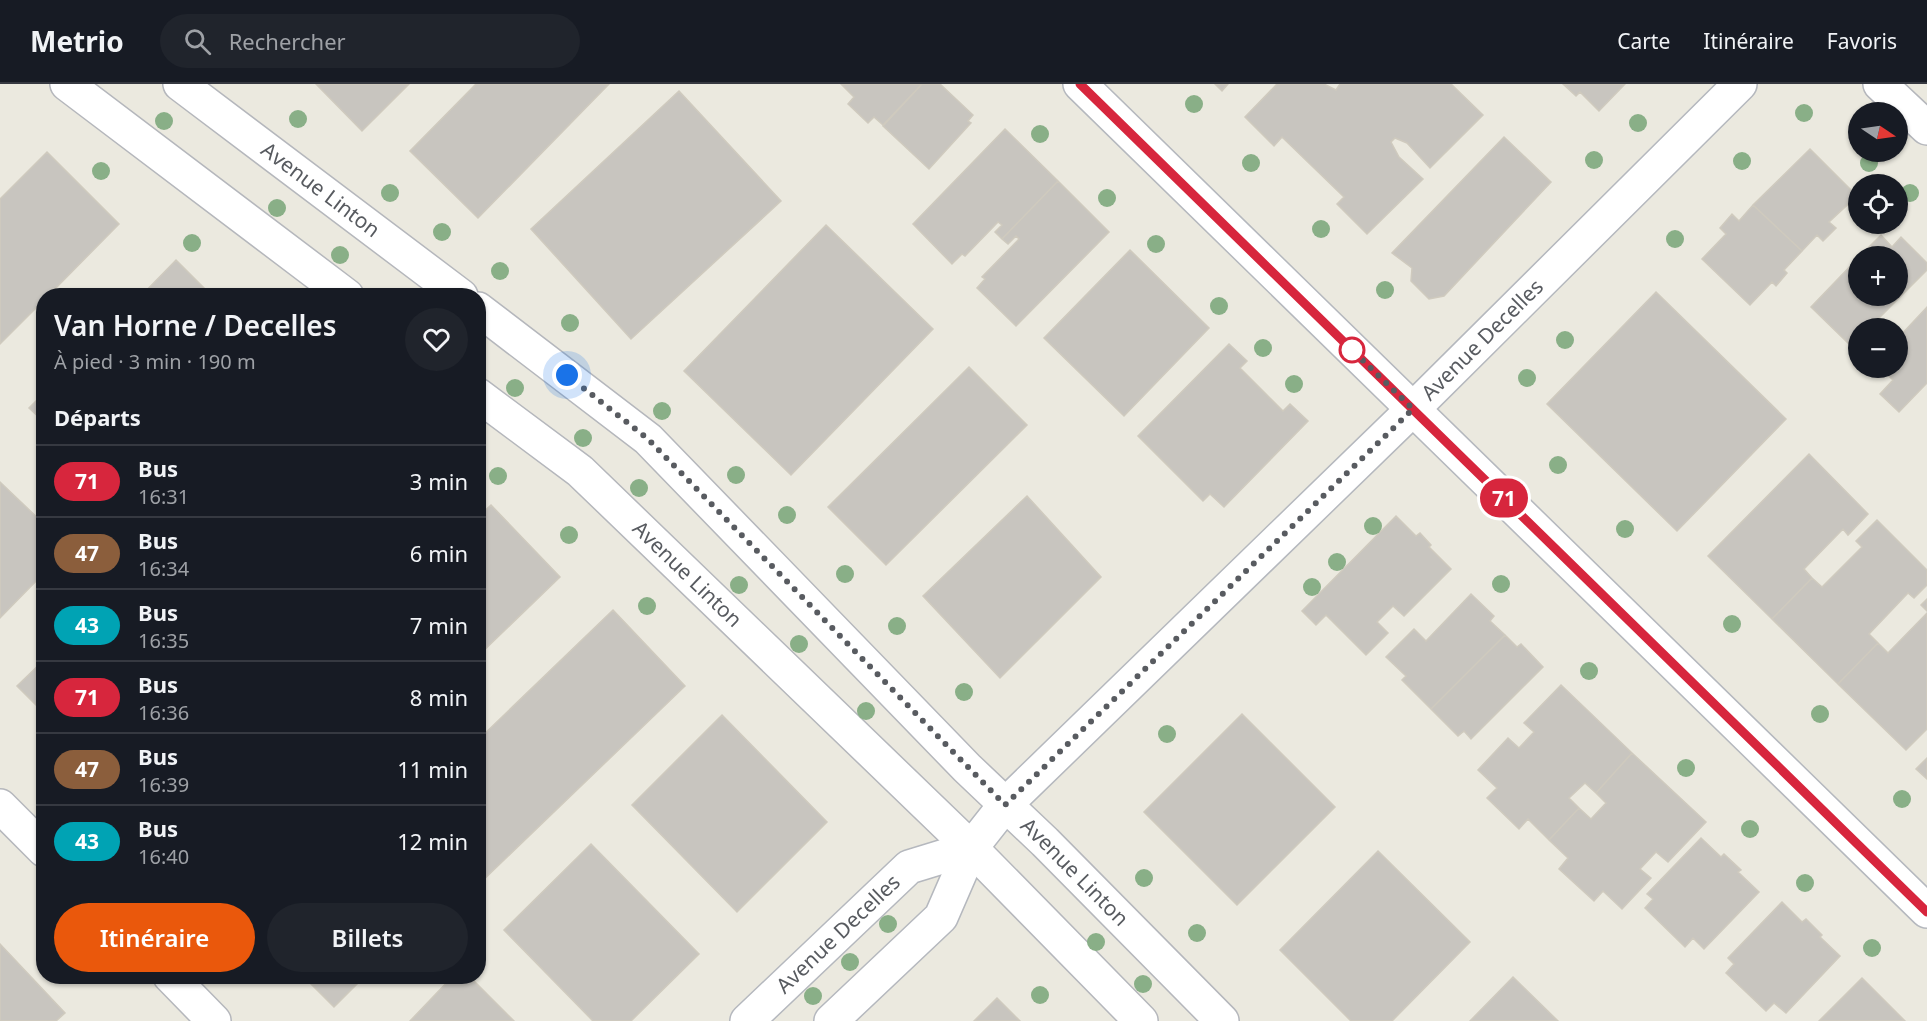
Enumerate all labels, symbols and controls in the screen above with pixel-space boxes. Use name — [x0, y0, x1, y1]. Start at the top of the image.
search box — [160, 14, 580, 68]
text: Metrio — [30, 22, 124, 60]
icon: search — [181, 25, 214, 58]
text: Rechercher — [229, 26, 346, 56]
text: Carte — [1617, 27, 1670, 55]
text: Itinéraire — [1703, 27, 1794, 55]
text: Favoris — [1827, 27, 1897, 55]
north arrow — [1848, 102, 1908, 162]
map controls — [1848, 102, 1908, 378]
street label: Avenue Linton — [256, 135, 386, 243]
button: locate — [1848, 174, 1908, 234]
button: + — [1848, 246, 1908, 306]
street label: Avenue Decelles — [1415, 272, 1549, 406]
text: Van Horne / Decelles — [54, 306, 337, 344]
button: heart — [405, 308, 468, 371]
button: − — [1848, 318, 1908, 378]
unlabelled marker — [1339, 337, 1365, 363]
text: À pied · 3 min · 190 m — [54, 348, 256, 375]
your location — [552, 360, 582, 390]
text: Départs — [54, 402, 141, 432]
text: Bus — [138, 453, 178, 483]
text: 3 min — [410, 466, 468, 496]
text: 71 — [75, 467, 99, 495]
line badge: 71 — [1477, 478, 1531, 518]
text: 16:31 — [138, 483, 189, 510]
text: 71 — [1492, 484, 1516, 512]
street label: Avenue Linton — [627, 514, 749, 633]
text: Bus — [138, 525, 178, 555]
text: 6 min — [410, 538, 468, 568]
text: 47 — [75, 539, 99, 567]
text: 16:34 — [138, 555, 189, 582]
text: Bus — [138, 597, 178, 627]
text: 7 min — [410, 610, 468, 640]
text: 43 — [75, 611, 99, 639]
text: 16:35 — [138, 627, 189, 654]
text: Bus — [138, 669, 178, 699]
text: 8 min — [410, 682, 468, 712]
text: 71 — [75, 683, 99, 711]
text: 16:36 — [138, 699, 189, 726]
text: Bus — [138, 741, 178, 771]
text: 11 min — [397, 754, 468, 784]
text: 47 — [75, 755, 99, 783]
text: 16:39 — [138, 771, 189, 798]
street label: Avenue Linton — [1015, 811, 1135, 932]
text: Bus — [138, 813, 178, 843]
text: 12 min — [397, 826, 468, 856]
text: 43 — [75, 827, 99, 855]
text: 16:40 — [138, 843, 189, 870]
street label: Avenue Decelles — [770, 868, 906, 999]
button: Itinéraire — [54, 903, 255, 972]
button: Billets — [267, 903, 468, 972]

